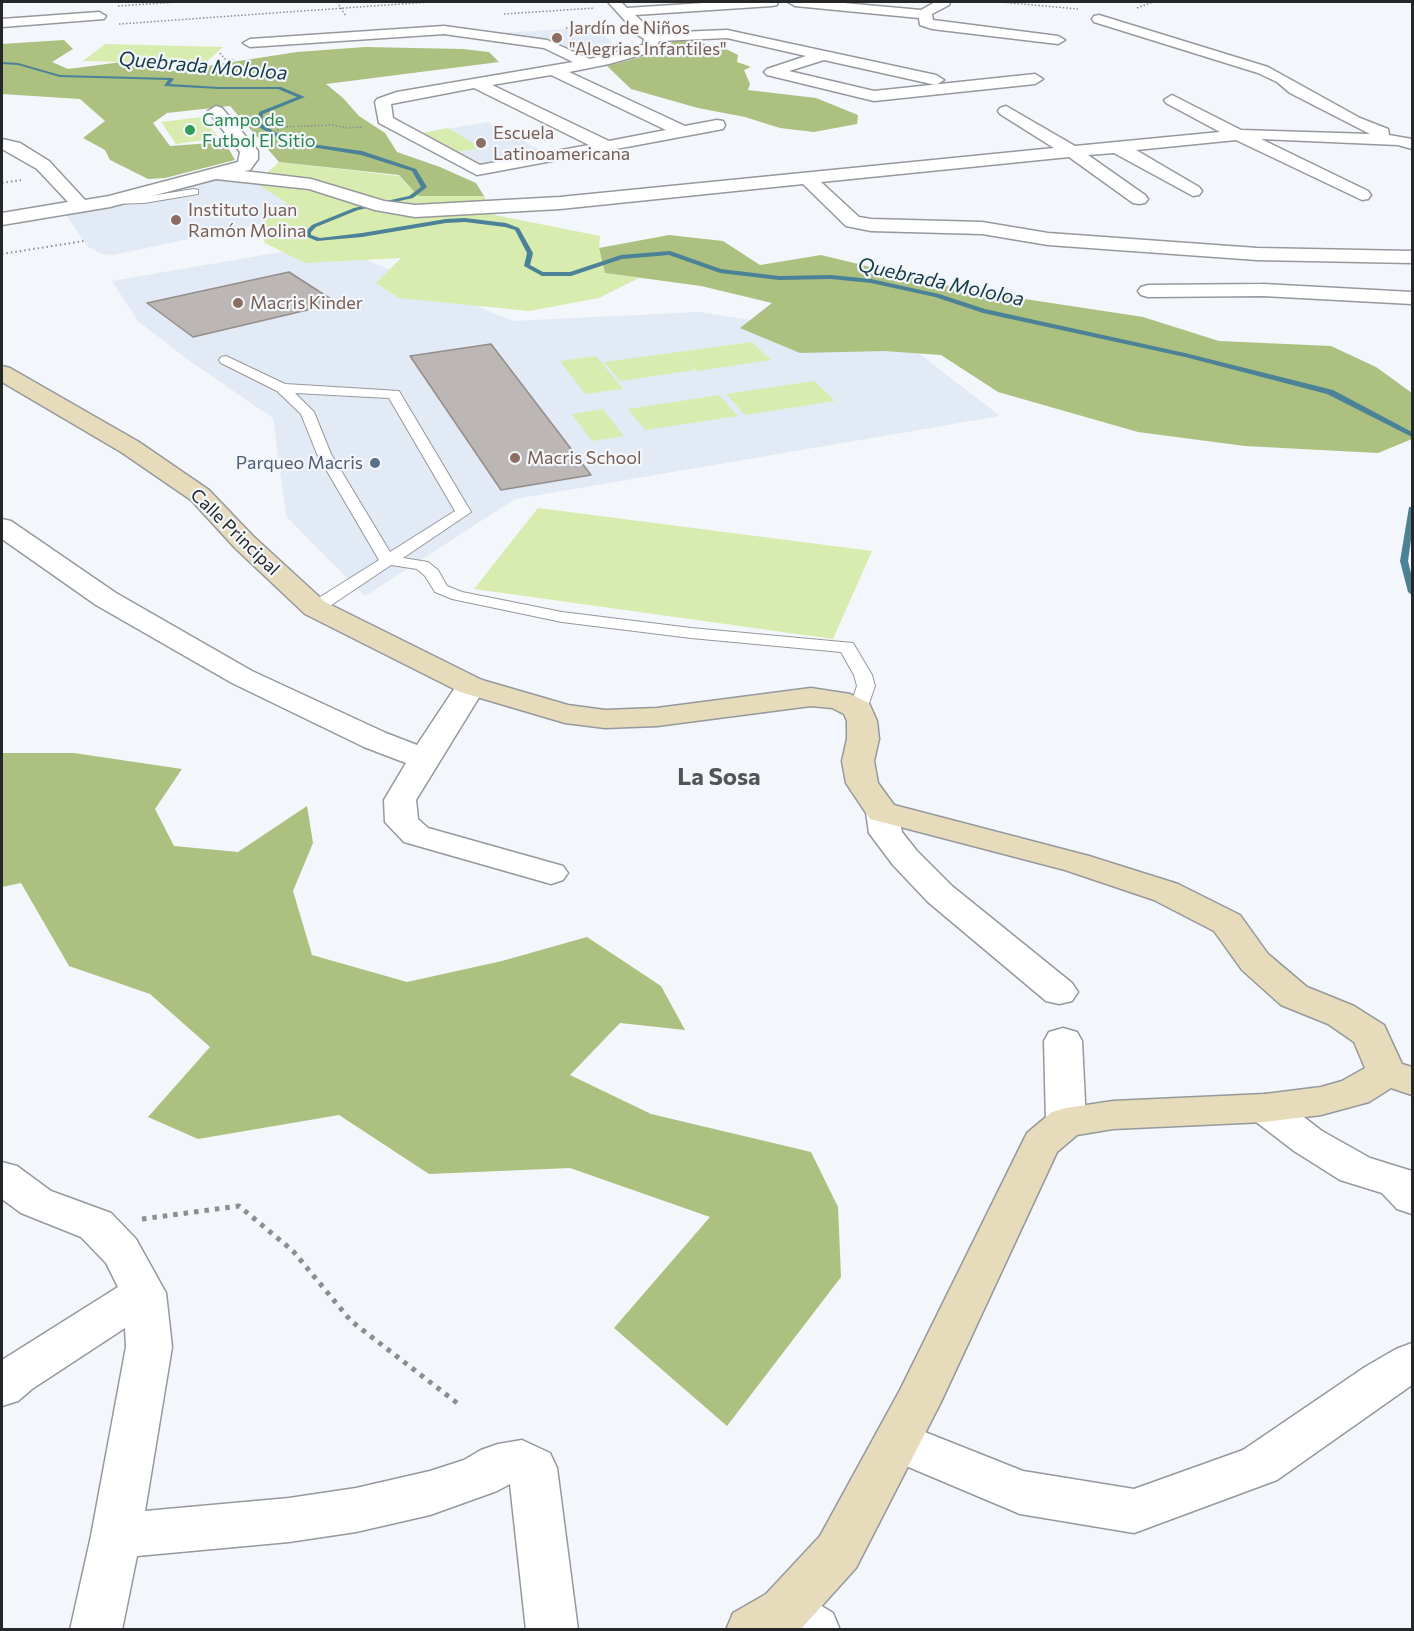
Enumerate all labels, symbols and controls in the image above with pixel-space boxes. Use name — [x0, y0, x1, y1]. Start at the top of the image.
place label: Jardín de Niños "Alegrias Infantiles" — [569, 17, 727, 60]
marker: Jardín de Niños "Alegrias Infantiles" — [550, 31, 564, 45]
water label: Quebrada Mololoa — [118, 47, 288, 85]
place label: Campo de Futbol El Sitio — [202, 109, 316, 152]
place label: Escuela Latinoamericana — [493, 122, 630, 164]
marker: Campo de Futbol El Sitio — [183, 123, 197, 137]
marker: Escuela Latinoamericana — [474, 136, 488, 150]
place label: Instituto Juan Ramón Molina — [188, 199, 307, 242]
marker: Instituto Juan Ramón Molina — [169, 213, 183, 227]
water label: Quebrada Mololoa — [856, 253, 1026, 311]
place label: Macris Kinder — [250, 292, 363, 314]
marker: Macris Kinder — [231, 296, 245, 310]
place label: Macris School — [527, 447, 642, 469]
marker: Macris School — [508, 451, 522, 465]
place label: Parqueo Macris — [236, 452, 363, 474]
marker: Parqueo Macris — [368, 456, 382, 470]
street label: Calle Principal — [186, 484, 284, 580]
district label: La Sosa — [677, 763, 761, 791]

